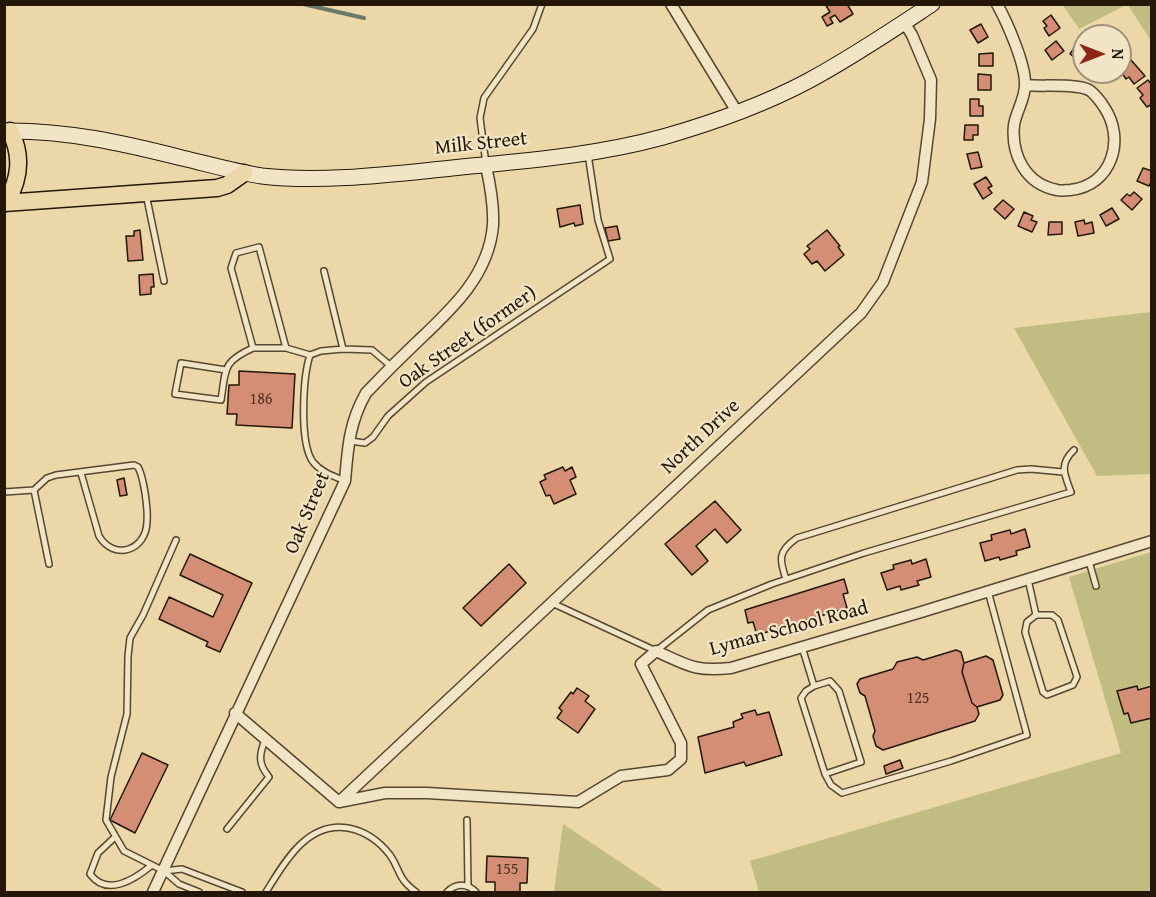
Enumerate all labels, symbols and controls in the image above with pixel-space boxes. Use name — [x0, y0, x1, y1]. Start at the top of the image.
north arrow — [1072, 24, 1132, 84]
text: N — [1106, 49, 1130, 59]
street label: Milk Street — [434, 127, 528, 161]
street label: Oak Street (former) — [394, 281, 542, 395]
house number: 186 — [249, 390, 273, 410]
street label: North Drive — [657, 394, 745, 480]
street label: Oak Street — [280, 468, 336, 558]
street label: Lyman School Road — [707, 596, 871, 662]
house number: 125 — [906, 689, 930, 709]
house number: 155 — [495, 860, 519, 880]

